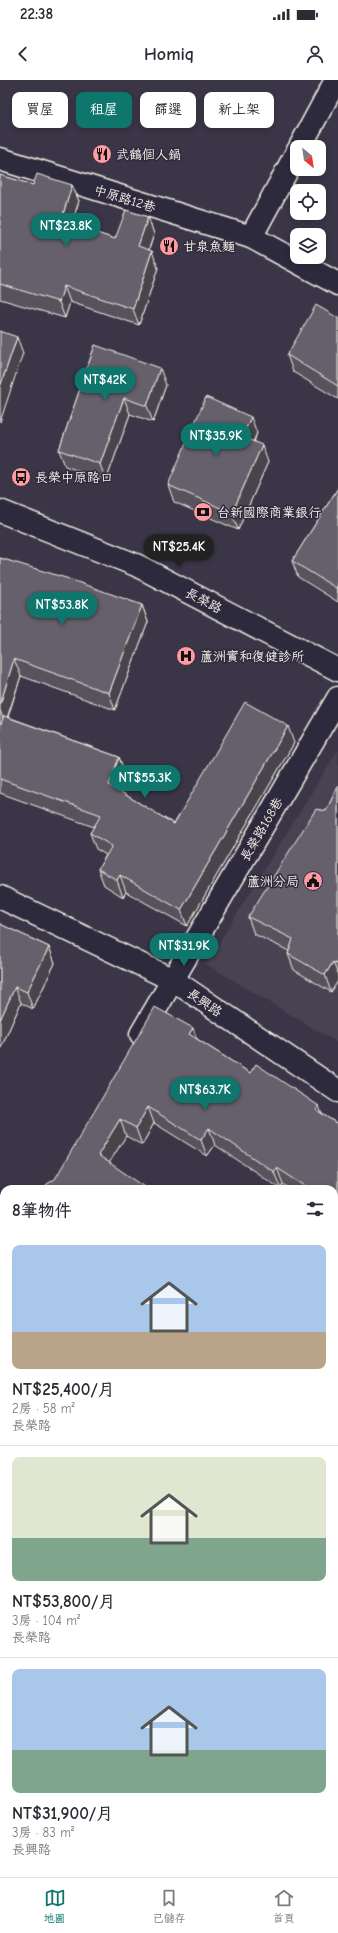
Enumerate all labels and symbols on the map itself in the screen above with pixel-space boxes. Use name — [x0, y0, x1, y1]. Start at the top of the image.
north arrow — [290, 140, 326, 176]
restaurant icon: 武鶴個人鍋 — [91, 143, 113, 165]
place label: 武鶴個人鍋 — [116, 147, 181, 162]
street label: 中原路12巷 — [92, 182, 158, 215]
pin: NT$23.8K — [25, 213, 107, 247]
restaurant icon: 甘泉魚麵 — [158, 235, 180, 257]
place label: 甘泉魚麵 — [183, 239, 235, 254]
pin: NT$42K — [72, 367, 138, 401]
pin: NT$35.9K — [175, 423, 257, 457]
bus stop icon: 長榮中原路口 — [10, 466, 32, 488]
place label: 長榮中原路口 — [35, 470, 113, 485]
bank icon: 台新國際商業銀行 — [192, 501, 214, 523]
place label: 台新國際商業銀行 — [217, 505, 321, 520]
pin: NT$25.4K — [138, 534, 220, 568]
street label: 長榮路 — [183, 585, 225, 616]
pin: NT$53.8K — [21, 592, 103, 626]
hospital icon: 蘆洲實和復健診所 — [175, 645, 197, 667]
place label: 蘆洲實和復健診所 — [200, 649, 304, 664]
pin: NT$55.3K — [104, 765, 186, 799]
street label: 長榮路168巷 — [237, 795, 286, 864]
public building icon: 蘆洲分局 — [302, 870, 324, 892]
place label: 蘆洲分局 — [247, 874, 299, 889]
pin: NT$31.9K — [143, 933, 225, 967]
street label: 長興路 — [184, 985, 225, 1020]
pin: NT$63.7K — [164, 1077, 246, 1111]

